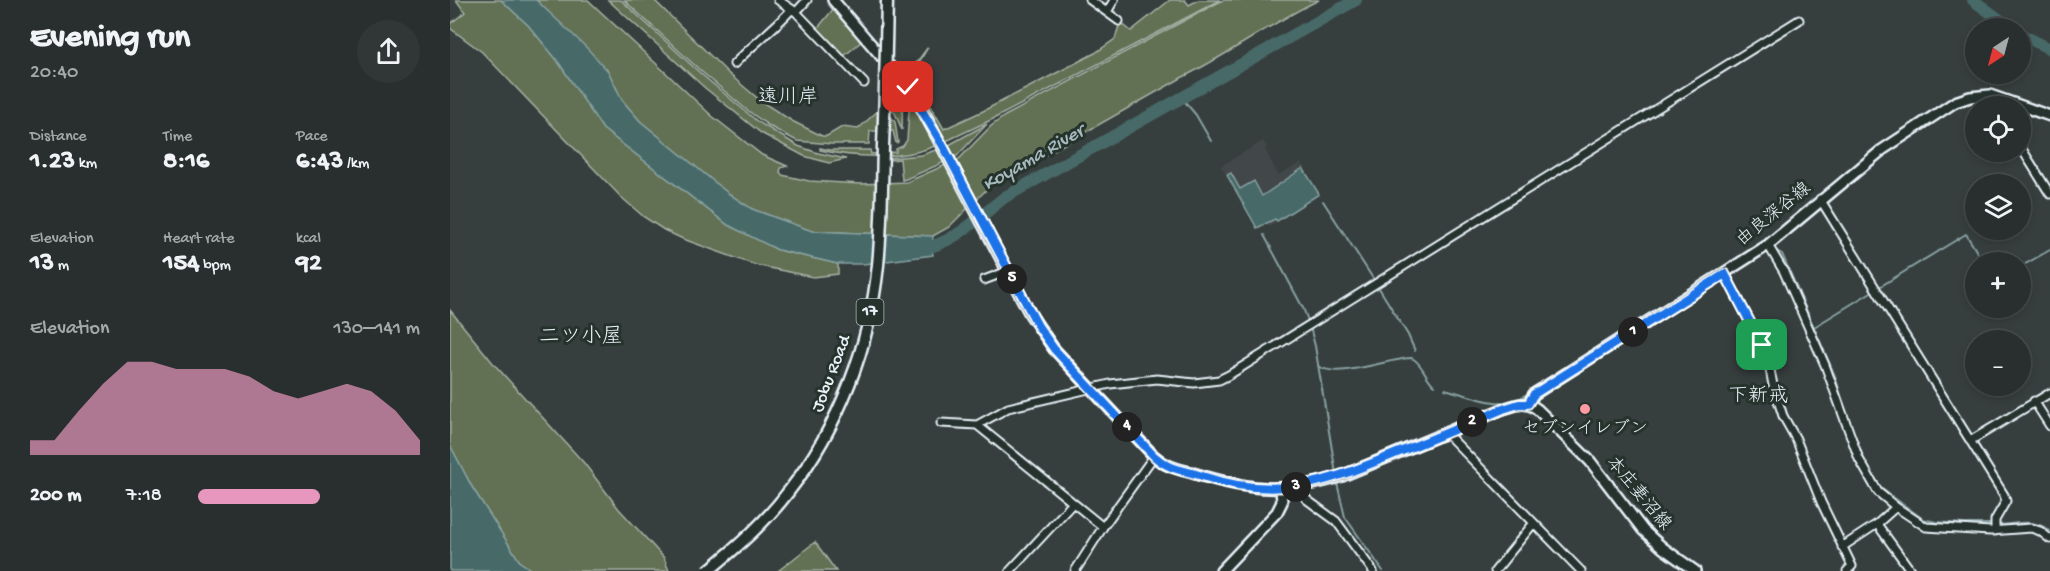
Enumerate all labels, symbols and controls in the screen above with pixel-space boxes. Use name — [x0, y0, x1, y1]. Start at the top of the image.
north arrow — [1965, 18, 2031, 84]
map controls — [1965, 18, 2031, 396]
text: Evening run — [30, 20, 190, 58]
button: share — [357, 20, 420, 83]
pin — [882, 61, 933, 112]
text: 20:40 — [30, 62, 78, 85]
icon: check — [891, 70, 924, 103]
district label: 遠川岸 — [758, 85, 818, 110]
button: locate — [1965, 96, 2031, 162]
water label: Koyama River — [979, 119, 1092, 197]
text: Distance — [30, 128, 87, 147]
text: Time — [163, 128, 192, 147]
text: Pace — [296, 128, 327, 147]
text: 1.23 — [30, 147, 75, 178]
text: 8:16 — [163, 147, 209, 178]
text: 6:43 — [296, 147, 343, 178]
text: km — [75, 155, 97, 174]
text: /km — [343, 155, 369, 174]
button: layers — [1965, 174, 2031, 240]
street label: 由良深谷線 — [1732, 178, 1816, 251]
text: Elevation — [30, 230, 94, 249]
text: Heart rate — [163, 230, 235, 249]
text: kcal — [296, 230, 321, 249]
text: 13 — [30, 249, 54, 280]
text: 154 — [163, 249, 199, 280]
text: 92 — [296, 249, 322, 280]
button: + — [1965, 252, 2031, 318]
text: m — [54, 257, 69, 276]
text: bpm — [199, 257, 231, 276]
pin: 5 — [997, 264, 1027, 294]
text: 5 — [1008, 269, 1016, 288]
road number: 17 — [856, 299, 884, 325]
pin: 1 — [1618, 317, 1648, 347]
text: Elevation — [30, 318, 110, 341]
text: 130–141 m — [333, 318, 420, 341]
pin — [1736, 319, 1787, 370]
text: 1 — [1630, 322, 1636, 341]
district label: 二ツ小屋 — [539, 325, 623, 351]
icon: arrive — [1745, 328, 1778, 361]
button: − — [1965, 330, 2031, 396]
street label: Jobu Road — [808, 331, 857, 415]
district label: 下新戒 — [1728, 384, 1788, 409]
marker: セブンイレブン — [1578, 402, 1592, 416]
pin: 2 — [1457, 407, 1487, 437]
pin: 4 — [1112, 412, 1142, 442]
text: 2 — [1468, 412, 1476, 431]
text: 4 — [1123, 417, 1131, 436]
place label: セブンイレブン — [1522, 418, 1648, 440]
street label: 本庄妻沼線 — [1601, 452, 1676, 535]
pin: 3 — [1281, 472, 1311, 502]
text: 3 — [1292, 477, 1300, 496]
text: 200 m — [30, 485, 81, 508]
text: 7:18 — [126, 485, 162, 508]

